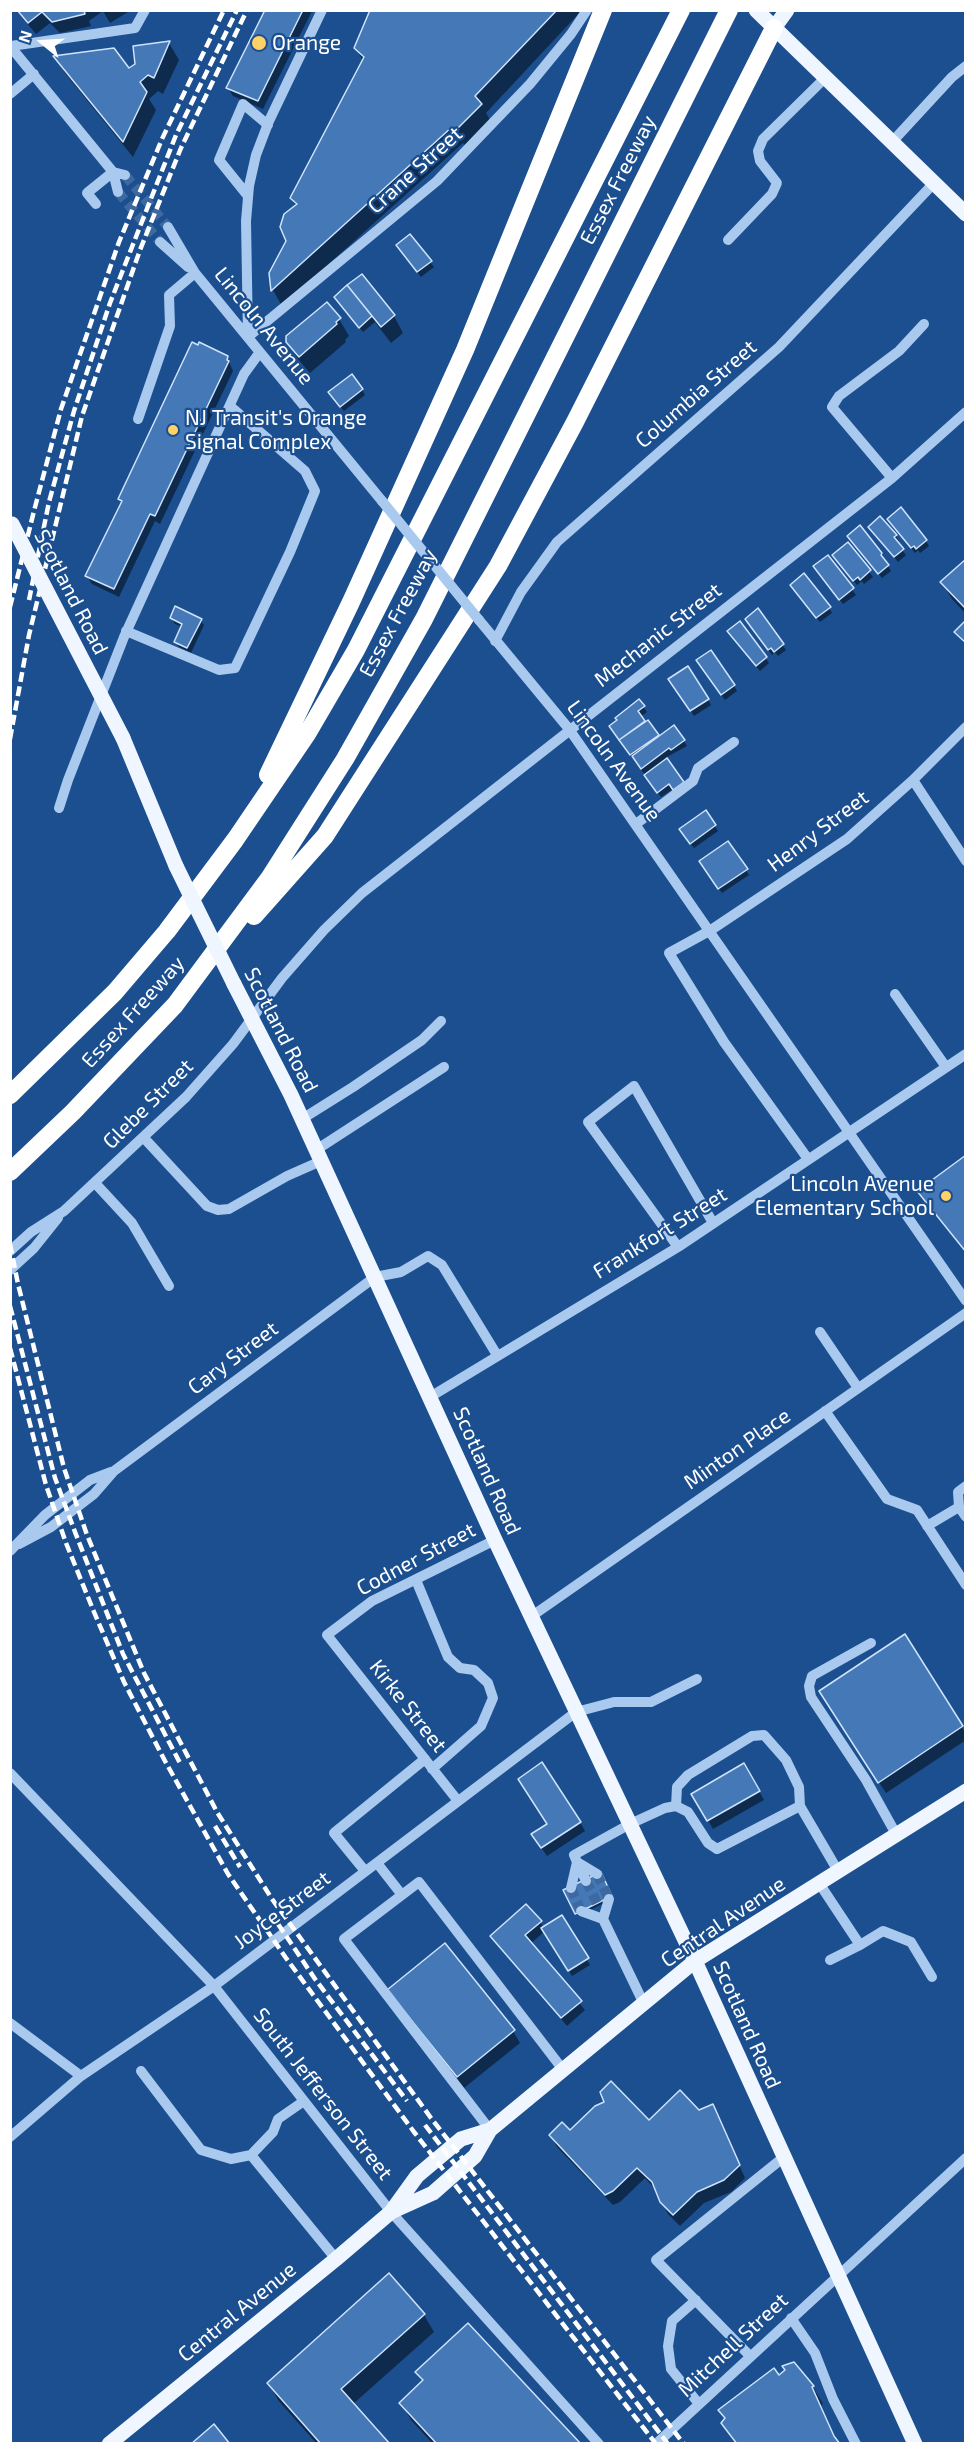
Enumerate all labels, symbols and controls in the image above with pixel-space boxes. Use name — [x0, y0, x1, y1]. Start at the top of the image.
north arrow — [12, 12, 72, 72]
text: N — [14, 28, 35, 45]
place label: Orange — [272, 30, 341, 56]
marker: Orange — [250, 34, 268, 52]
street label: Essex Freeway — [575, 111, 661, 249]
street label: Crane Street — [363, 121, 467, 219]
street label: Lincoln Avenue — [209, 262, 319, 390]
street label: Columbia Street — [630, 335, 762, 453]
place label: NJ Transit's Orange Signal Complex — [185, 405, 367, 455]
marker: NJ Transit's Orange Signal Complex — [166, 423, 180, 437]
street label: Scotland Road — [29, 525, 113, 659]
street label: Essex Freeway — [354, 545, 442, 681]
street label: Mechanic Street — [589, 578, 727, 692]
street label: Lincoln Avenue — [562, 695, 666, 827]
street label: Henry Street — [762, 785, 874, 877]
street label: Essex Freeway — [76, 951, 190, 1073]
street label: Scotland Road — [239, 963, 323, 1097]
street label: Glebe Street — [98, 1054, 198, 1154]
place label: Lincoln Avenue Elementary School — [755, 1171, 934, 1221]
street label: Frankfort Street — [588, 1182, 732, 1284]
marker: Lincoln Avenue Elementary School — [939, 1189, 953, 1203]
street label: Cary Street — [183, 1316, 283, 1400]
street label: Scotland Road — [448, 1403, 526, 1539]
street label: Minton Place — [679, 1403, 795, 1495]
street label: Codner Street — [352, 1517, 480, 1601]
street label: Kirke Street — [364, 1655, 452, 1757]
street label: Joyce Street — [229, 1866, 335, 1954]
street label: Central Avenue — [656, 1871, 790, 1973]
street label: Scotland Road — [708, 1957, 786, 2093]
street label: South Jefferson Street — [248, 2003, 398, 2185]
street label: Central Avenue — [173, 2257, 301, 2367]
street label: Mitchell Street — [673, 2288, 793, 2402]

